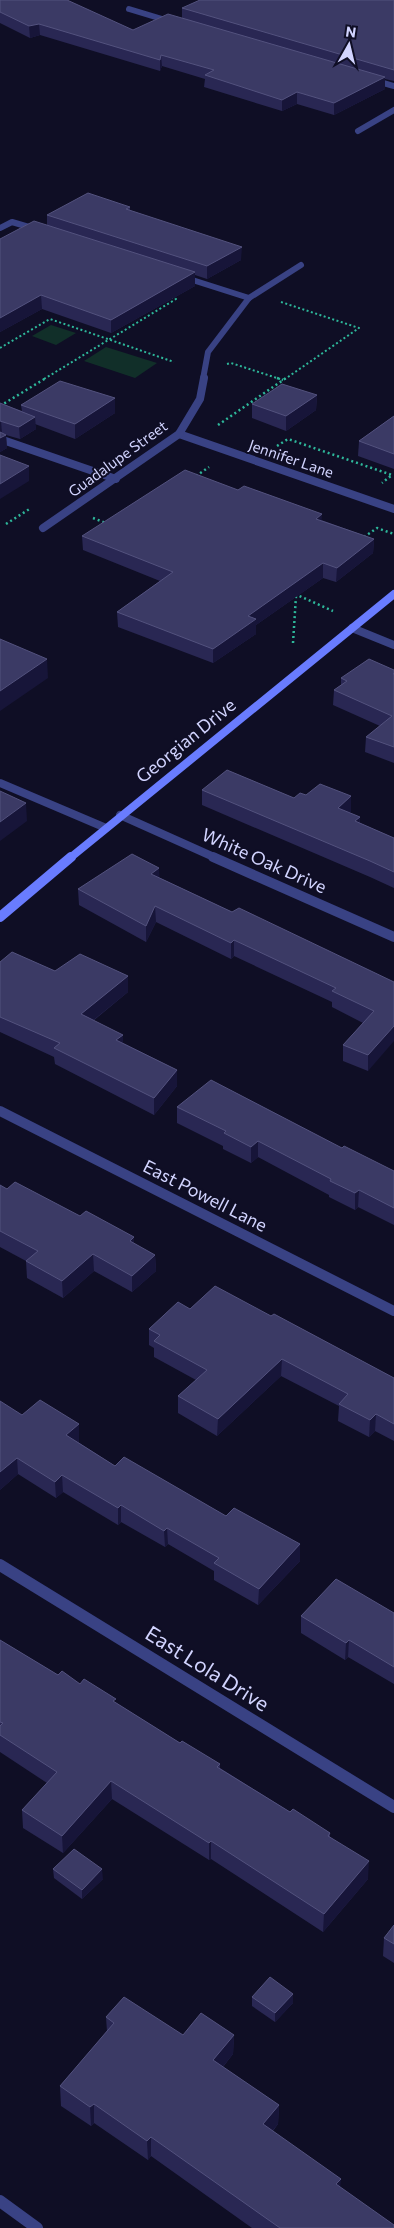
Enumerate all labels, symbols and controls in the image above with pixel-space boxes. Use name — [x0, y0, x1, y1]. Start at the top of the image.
north arrow — [324, 20, 374, 70]
text: N — [344, 22, 357, 41]
street label: Guadalupe Street — [64, 416, 170, 500]
street label: Jennifer Lane — [247, 435, 336, 481]
street label: Georgian Drive — [131, 693, 240, 787]
street label: White Oak Drive — [199, 823, 330, 897]
street label: East Powell Lane — [140, 1154, 271, 1236]
street label: East Lola Drive — [141, 1620, 274, 1716]

